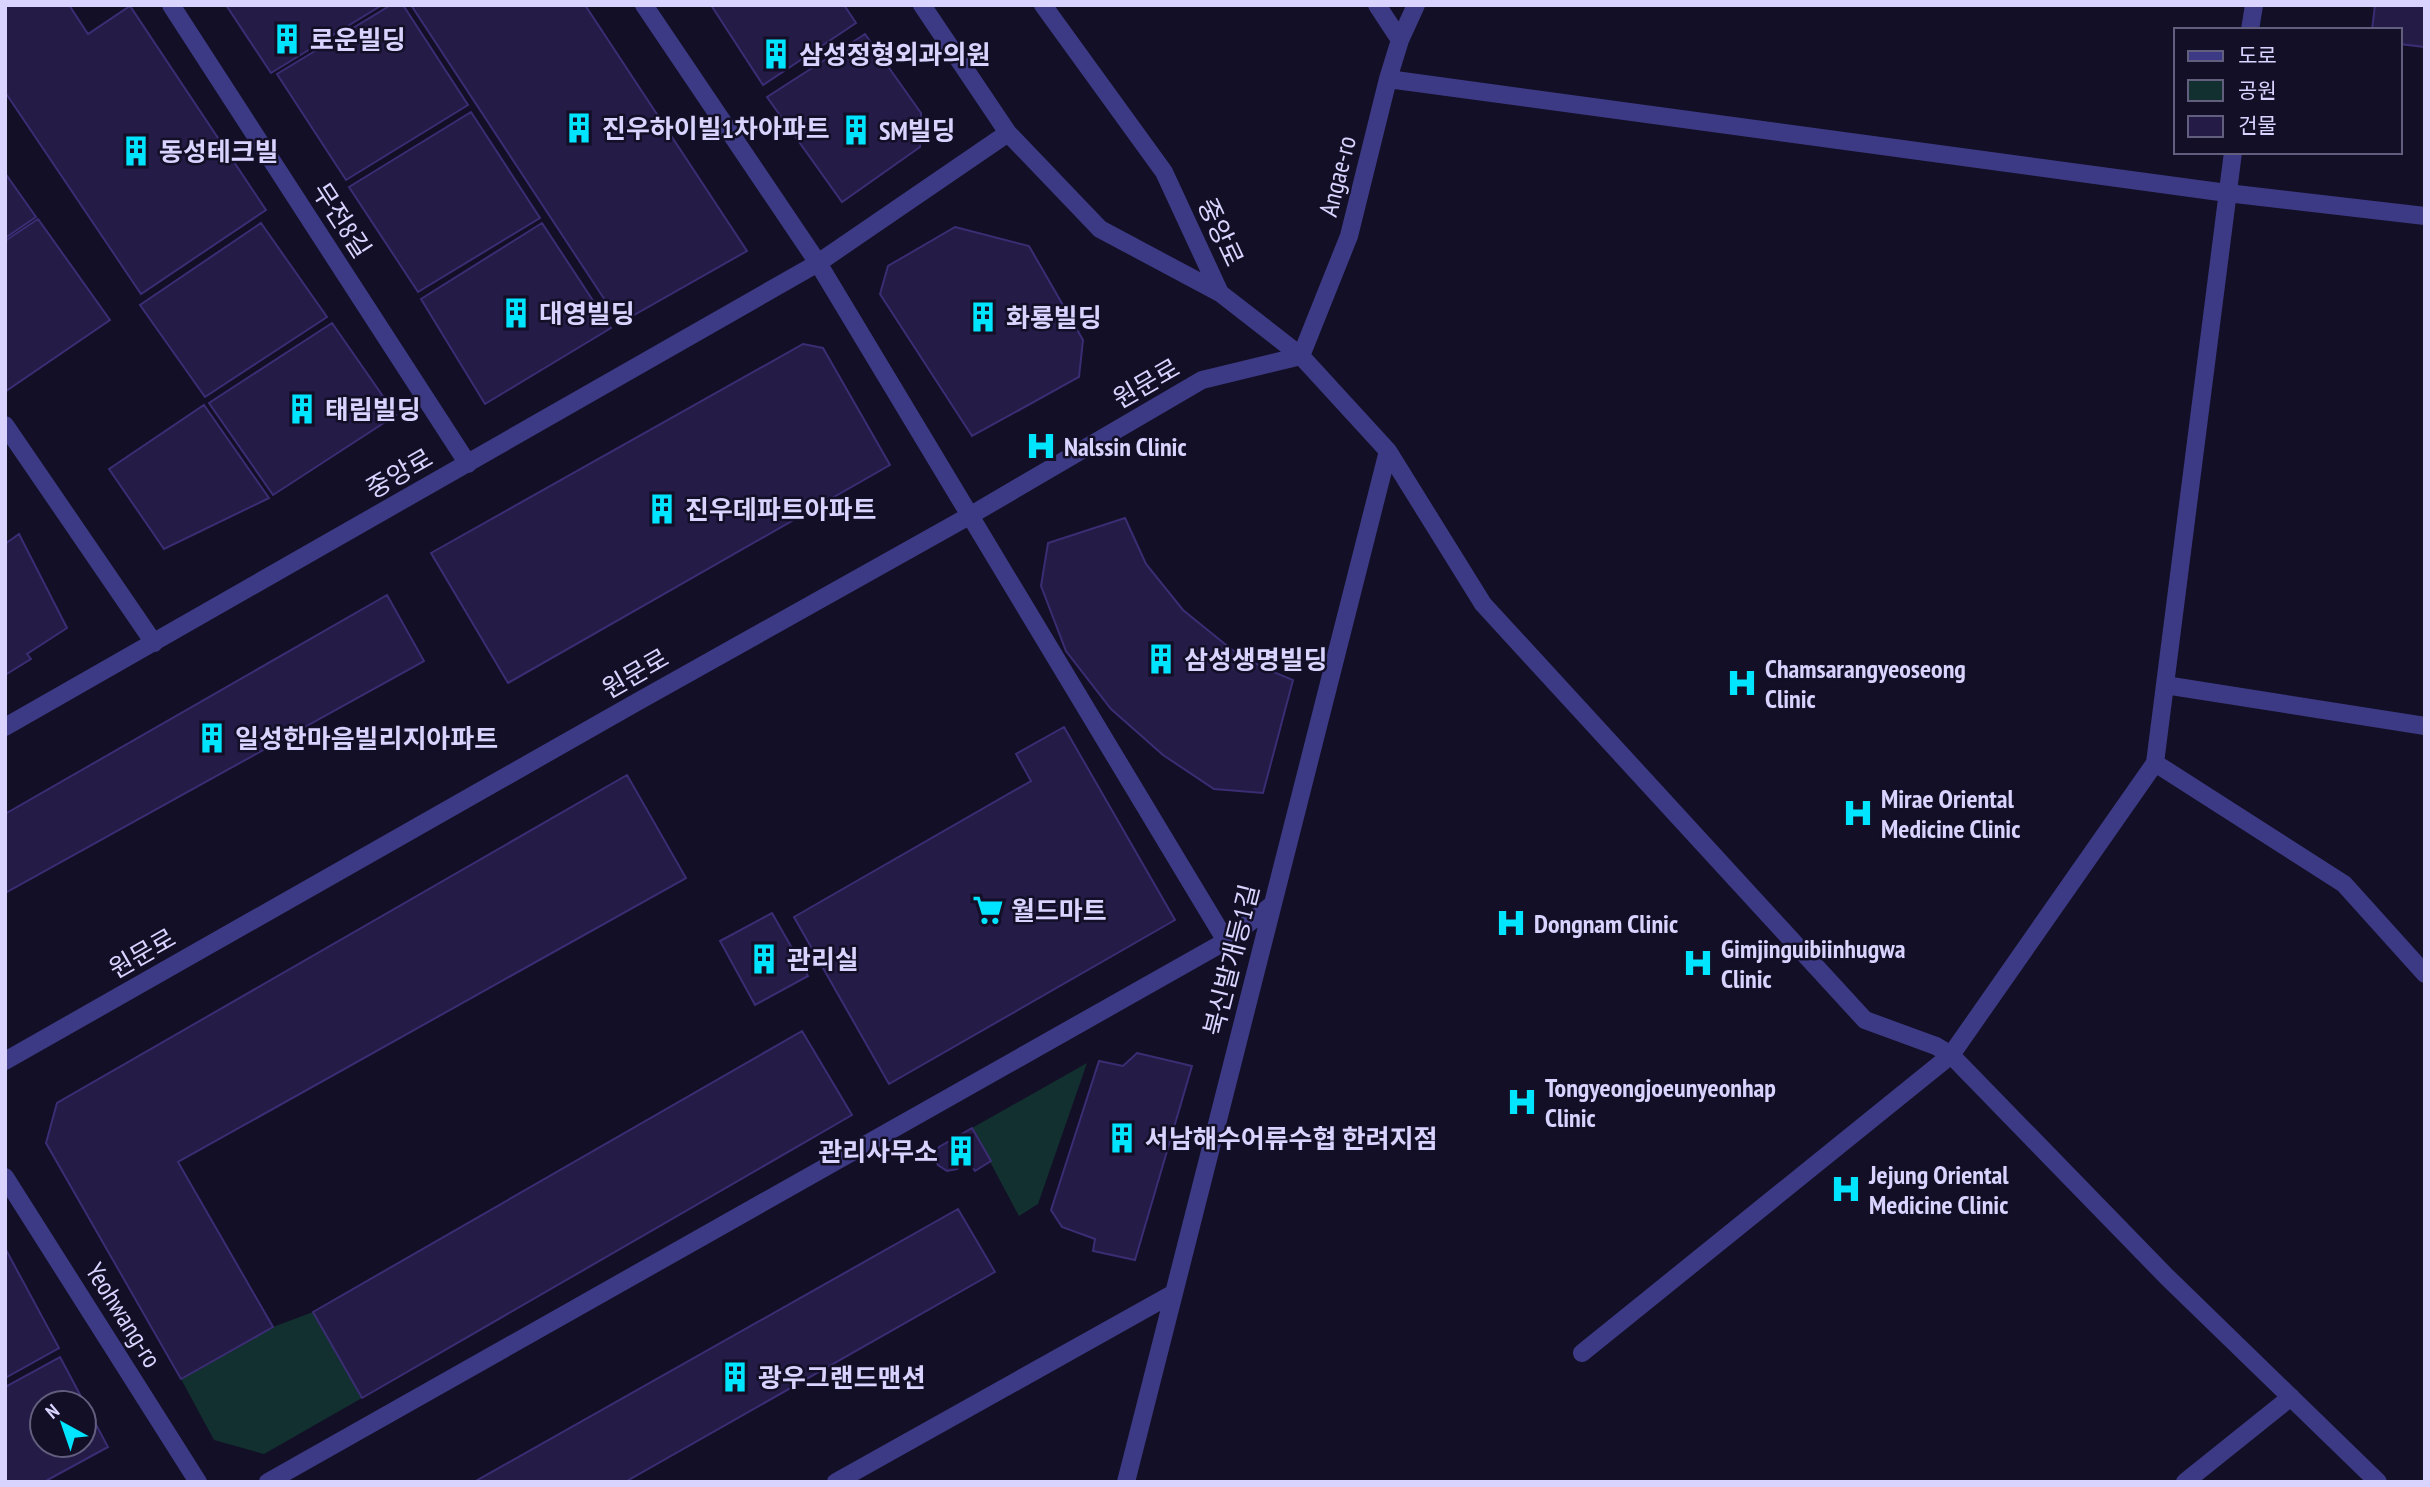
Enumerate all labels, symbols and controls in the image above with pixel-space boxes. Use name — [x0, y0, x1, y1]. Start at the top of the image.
building icon: 로운빌딩 — [270, 22, 304, 56]
place label: 로운빌딩 — [310, 23, 406, 56]
legend — [2174, 28, 2402, 154]
building icon: 삼성정형외과의원 — [759, 37, 793, 71]
place label: 삼성정형외과의원 — [799, 38, 990, 71]
text: 도로 — [2238, 42, 2277, 69]
text: 공원 — [2238, 77, 2277, 104]
building icon: 진우하이빌1차아파트 — [562, 111, 596, 145]
place label: 진우하이빌1차아파트 — [602, 112, 830, 145]
text: 건물 — [2238, 112, 2277, 139]
building icon: SM빌딩 — [839, 113, 873, 147]
place label: SM빌딩 — [879, 114, 956, 147]
street label: Angae-ro — [1311, 132, 1363, 220]
building icon: 동성테크빌 — [119, 134, 153, 168]
place label: 동성테크빌 — [159, 135, 279, 168]
street label: 무전8길 — [305, 176, 379, 264]
street label: 중앙로 — [1191, 193, 1251, 271]
building icon: 대영빌딩 — [499, 296, 533, 330]
place label: 대영빌딩 — [539, 297, 635, 330]
building icon: 화룡빌딩 — [966, 300, 1000, 334]
place label: 화룡빌딩 — [1006, 301, 1102, 334]
street label: 원문로 — [1107, 351, 1185, 415]
building icon: 태림빌딩 — [285, 392, 319, 426]
place label: 태림빌딩 — [325, 393, 421, 426]
hospital icon: Nalssin Clinic — [1024, 429, 1058, 463]
place label: Nalssin Clinic — [1064, 430, 1187, 463]
street label: 중앙로 — [360, 441, 438, 505]
building icon: 진우데파트아파트 — [645, 492, 679, 526]
place label: 진우데파트아파트 — [685, 493, 876, 526]
street label: 원문로 — [596, 641, 674, 705]
building icon: 삼성생명빌딩 — [1144, 642, 1178, 676]
place label: 삼성생명빌딩 — [1184, 643, 1328, 676]
place label: Chamsarangyeoseong Clinic — [1765, 652, 1966, 715]
hospital icon: Chamsarangyeoseong Clinic — [1725, 666, 1759, 700]
building icon: 일성한마음빌리지아파트 — [195, 721, 229, 755]
place label: 일성한마음빌리지아파트 — [235, 722, 498, 755]
place label: Mirae Oriental Medicine Clinic — [1881, 782, 2020, 845]
hospital icon: Mirae Oriental Medicine Clinic — [1841, 796, 1875, 830]
street label: 북신발개등1길 — [1196, 881, 1266, 1039]
supermarket icon: 월드마트 — [971, 893, 1005, 927]
place label: 월드마트 — [1011, 894, 1107, 927]
hospital icon: Dongnam Clinic — [1494, 906, 1528, 940]
place label: Dongnam Clinic — [1534, 907, 1678, 940]
street label: 원문로 — [103, 921, 181, 985]
place label: Gimjinguibiinhugwa Clinic — [1721, 932, 1905, 995]
building icon: 관리실 — [747, 942, 781, 976]
place label: 관리실 — [787, 943, 859, 976]
hospital icon: Gimjinguibiinhugwa Clinic — [1681, 946, 1715, 980]
place label: Tongyeongjoeunyeonhap Clinic — [1545, 1071, 1776, 1134]
hospital icon: Tongyeongjoeunyeonhap Clinic — [1505, 1085, 1539, 1119]
building icon: 서남해수어류수협 한려지점 — [1105, 1121, 1139, 1155]
place label: 서남해수어류수협 한려지점 — [1145, 1122, 1437, 1155]
building icon: 관리사무소 — [944, 1134, 978, 1168]
place label: 관리사무소 — [818, 1135, 938, 1168]
place label: Jejung Oriental Medicine Clinic — [1868, 1158, 2009, 1221]
hospital icon: Jejung Oriental Medicine Clinic — [1829, 1172, 1863, 1206]
street label: Yeohwang-ro — [79, 1256, 169, 1374]
building icon: 광우그랜드맨션 — [718, 1360, 752, 1394]
place label: 광우그랜드맨션 — [758, 1361, 925, 1394]
north arrow — [28, 1389, 98, 1459]
text: N — [40, 1398, 64, 1423]

